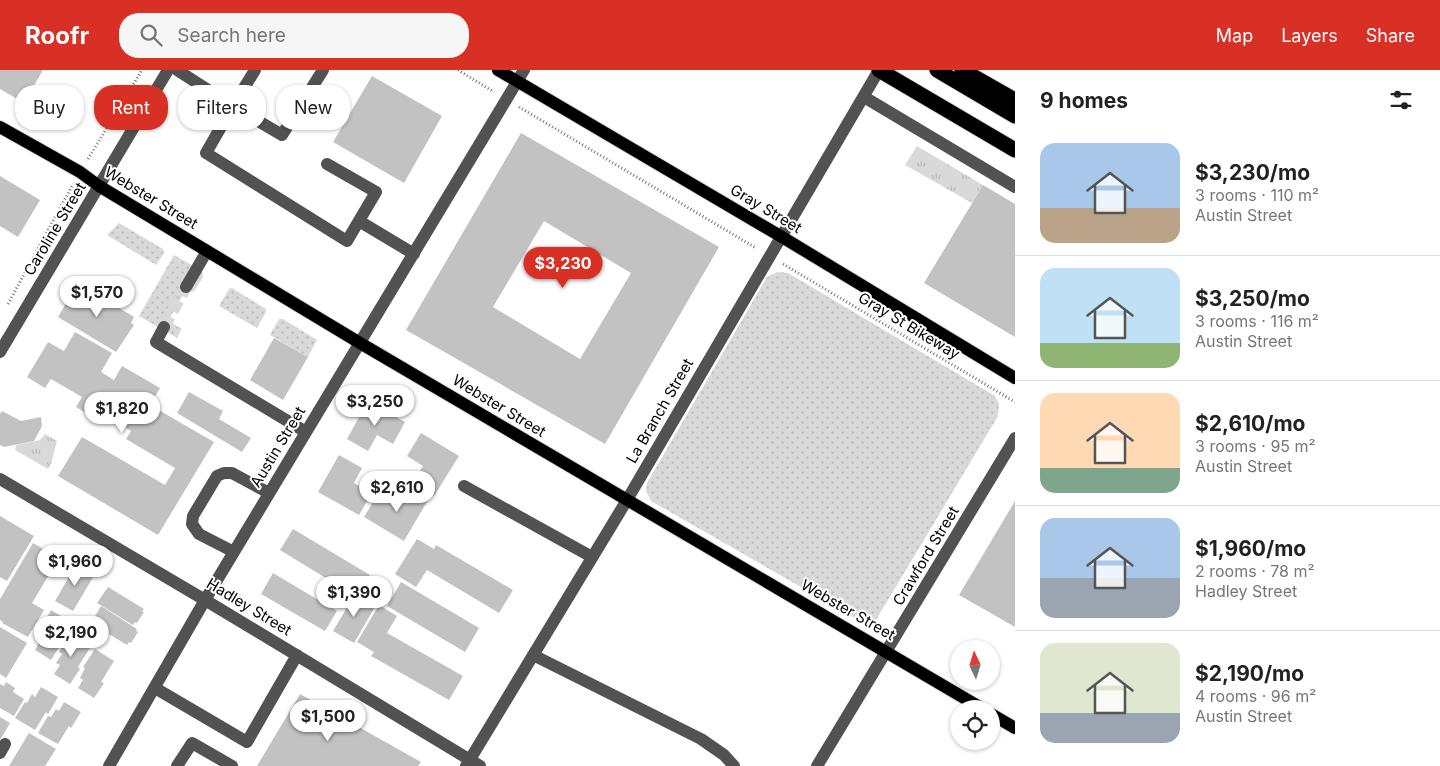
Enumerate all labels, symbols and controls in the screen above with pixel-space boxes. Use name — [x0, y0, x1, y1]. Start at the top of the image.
search box — [119, 13, 469, 58]
text: Roofr — [25, 21, 89, 50]
icon: search — [137, 21, 165, 49]
text: Search here — [177, 24, 286, 47]
text: Map — [1216, 25, 1253, 46]
text: Layers — [1281, 25, 1338, 46]
text: Share — [1366, 25, 1415, 46]
chip: Buy — [15, 85, 84, 130]
chip: Rent — [94, 85, 168, 130]
chip: Filters — [178, 85, 266, 130]
chip: New — [276, 85, 350, 130]
icon: filters — [1387, 86, 1415, 114]
text: 9 homes — [1040, 88, 1128, 113]
text: $3,230/mo — [1195, 160, 1310, 185]
street label: Webster Street — [101, 162, 201, 233]
icon: home — [1080, 163, 1140, 223]
street label: Caroline Street — [19, 179, 90, 279]
street label: Gray Street — [727, 180, 806, 237]
text: 3 rooms · 110 m² — [1195, 185, 1319, 205]
text: Austin Street — [1195, 205, 1292, 225]
pin: $3,230 — [522, 246, 604, 289]
text: $3,230 — [534, 253, 592, 273]
pin: $1,570 — [56, 276, 138, 318]
text: $1,570 — [71, 282, 123, 302]
text: $3,250/mo — [1195, 286, 1310, 311]
street label: Gray St Bikeway — [855, 288, 964, 364]
icon: home — [1080, 288, 1140, 348]
text: 3 rooms · 116 m² — [1195, 311, 1319, 331]
text: Austin Street — [1195, 331, 1292, 351]
street label: La Branch Street — [622, 355, 697, 467]
street label: Webster Street — [449, 370, 549, 441]
pin: $3,250 — [334, 384, 416, 427]
text: $3,250 — [347, 391, 403, 411]
pin: $1,820 — [81, 392, 163, 434]
text: $1,820 — [95, 398, 149, 418]
street label: Austin Street — [246, 403, 309, 491]
text: $2,610/mo — [1195, 411, 1305, 436]
icon: home — [1080, 413, 1140, 473]
text: 3 rooms · 95 m² — [1195, 436, 1316, 456]
text: Austin Street — [1195, 456, 1292, 476]
pin: $2,610 — [356, 470, 438, 513]
text: $2,610 — [370, 477, 424, 497]
street label: Crawford Street — [888, 503, 963, 609]
text: $1,960/mo — [1195, 536, 1306, 561]
icon: home — [1080, 538, 1140, 598]
pin: $1,960 — [34, 544, 116, 587]
text: $1,960 — [48, 551, 102, 571]
text: 2 rooms · 78 m² — [1195, 561, 1315, 581]
street label: Hadley Street — [203, 574, 295, 639]
street label: Webster Street — [798, 575, 899, 644]
pin: $1,390 — [313, 576, 395, 618]
text: Hadley Street — [1195, 581, 1297, 601]
text: $1,390 — [327, 582, 381, 602]
pin: $2,190 — [30, 616, 112, 658]
text: $2,190 — [45, 622, 97, 642]
north arrow — [950, 640, 1000, 690]
map controls — [950, 640, 1000, 750]
text: $2,190/mo — [1195, 661, 1304, 686]
icon: home — [1080, 663, 1140, 723]
text: 4 rooms · 96 m² — [1195, 686, 1316, 706]
pin: $1,500 — [287, 700, 369, 742]
button: locate — [950, 700, 1000, 750]
text: $1,500 — [301, 706, 355, 726]
text: Austin Street — [1195, 706, 1292, 726]

